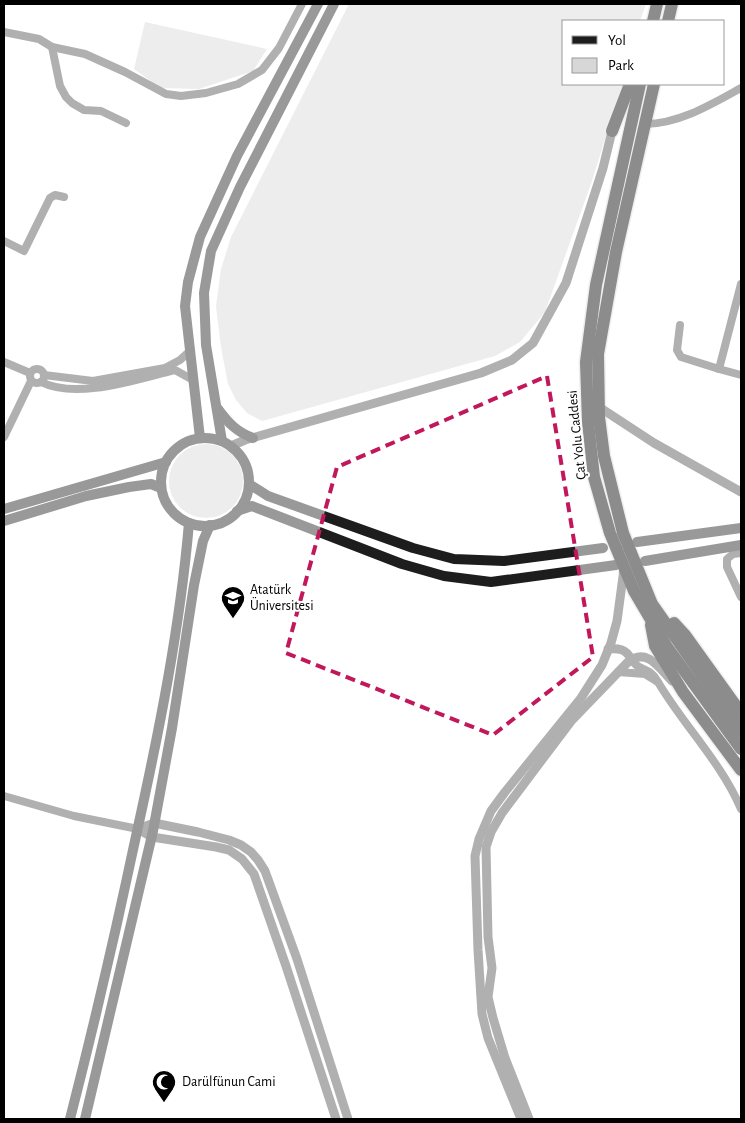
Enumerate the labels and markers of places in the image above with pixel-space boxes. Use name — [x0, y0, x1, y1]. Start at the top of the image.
place label: Atatürk Üniversitesi — [250, 583, 314, 613]
school or university icon: Atatürk Üniversitesi — [220, 585, 246, 619]
mosque icon: Darülfünun Cami — [151, 1069, 177, 1103]
place label: Darülfünun Cami — [182, 1075, 276, 1089]

